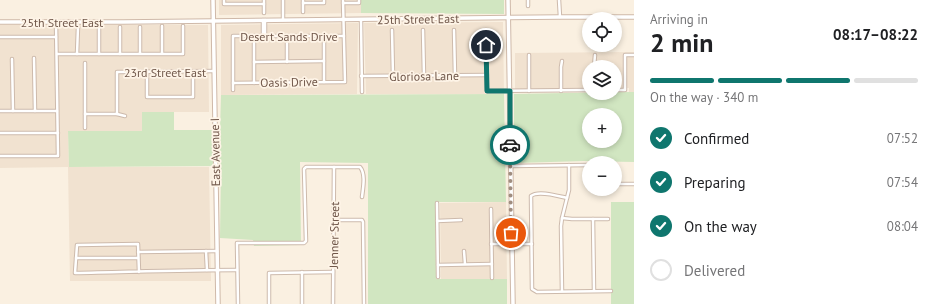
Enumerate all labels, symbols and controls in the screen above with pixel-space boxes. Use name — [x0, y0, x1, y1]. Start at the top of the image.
street label: 25th Street East — [377, 11, 459, 27]
text: Arriving in — [650, 11, 708, 28]
map controls — [582, 12, 622, 196]
button: locate — [582, 12, 622, 52]
street label: 25th Street East — [21, 15, 103, 30]
text: 08:17–08:22 — [833, 25, 918, 44]
text: 2 min — [650, 26, 713, 59]
pin — [469, 28, 503, 62]
street label: Desert Sands Drive — [240, 29, 338, 44]
icon: home — [475, 34, 497, 56]
button: layers — [582, 60, 622, 100]
street label: 23rd Street East — [124, 65, 206, 80]
street label: Gloriosa Lane — [389, 68, 459, 84]
street label: Oasis Drive — [260, 74, 318, 90]
text: On the way · 340 m — [650, 89, 758, 106]
button: + — [582, 108, 622, 148]
street label: East Avenue I — [207, 118, 223, 186]
courier — [490, 125, 530, 165]
icon: check — [650, 127, 672, 149]
text: Confirmed — [684, 129, 749, 148]
text: 07:52 — [887, 130, 918, 147]
icon: car — [499, 134, 521, 156]
button: − — [582, 156, 622, 196]
icon: check — [650, 171, 672, 193]
text: Preparing — [684, 173, 746, 192]
text: 07:54 — [887, 174, 918, 191]
street label: Jenner Street — [326, 201, 342, 270]
icon: check — [650, 215, 672, 237]
pin — [494, 216, 528, 250]
text: On the way — [684, 217, 757, 236]
text: 08:04 — [887, 218, 918, 235]
icon: bag — [500, 222, 522, 244]
text: Delivered — [684, 261, 745, 280]

